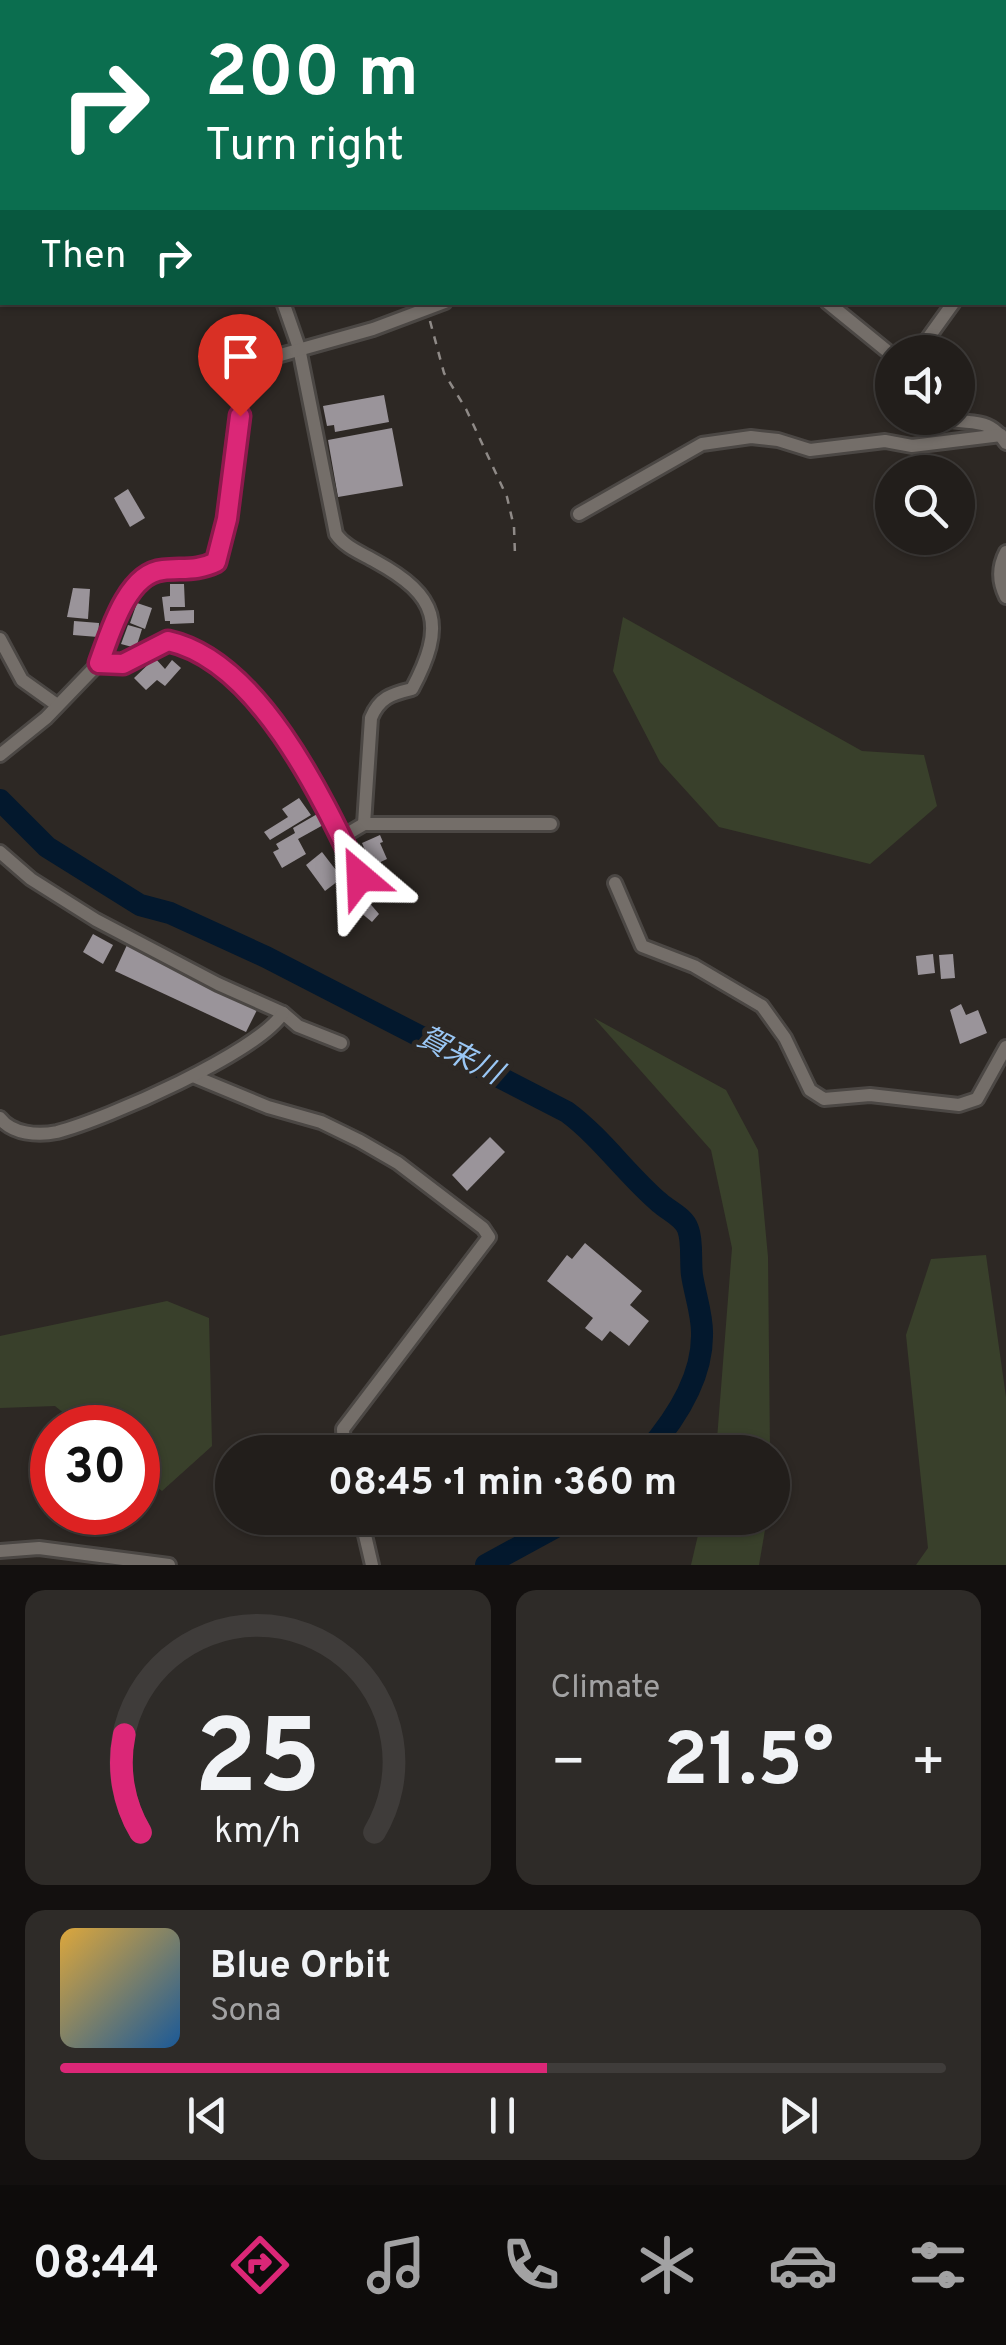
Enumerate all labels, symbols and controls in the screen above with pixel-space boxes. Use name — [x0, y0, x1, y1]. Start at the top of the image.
text: 200 m — [205, 32, 419, 121]
icon: right — [40, 40, 170, 170]
text: Turn right — [205, 119, 404, 176]
icon: right — [146, 230, 201, 285]
text: Then — [40, 233, 126, 282]
pin — [198, 314, 283, 417]
icon: arrive — [213, 329, 268, 384]
map controls — [875, 335, 975, 555]
button: sound — [875, 335, 975, 435]
button: search — [875, 455, 975, 555]
position arrow — [308, 825, 412, 929]
water label: 賀来川 — [411, 1020, 510, 1095]
speed limit sign: 30 — [30, 1405, 160, 1535]
text: 08:45 · 1 min · 360 m — [328, 1460, 677, 1509]
text: Climate — [551, 1669, 660, 1709]
text: 25 — [194, 1698, 321, 1830]
text: 21.5° — [663, 1717, 834, 1812]
text: − — [551, 1730, 586, 1800]
text: + — [911, 1730, 946, 1800]
text: km/h — [214, 1810, 301, 1856]
text: Blue Orbit — [210, 1943, 391, 1992]
text: Sona — [210, 1992, 281, 2032]
icon: previous — [180, 2088, 235, 2143]
icon: pause — [475, 2088, 530, 2143]
icon: next — [771, 2088, 826, 2143]
icon: directions — [225, 2230, 295, 2300]
icon: music — [361, 2230, 431, 2300]
icon: phone — [496, 2230, 566, 2300]
icon: climate — [632, 2230, 702, 2300]
icon: car — [768, 2230, 838, 2300]
icon: filters — [903, 2230, 973, 2300]
text: 08:44 — [33, 2237, 159, 2294]

